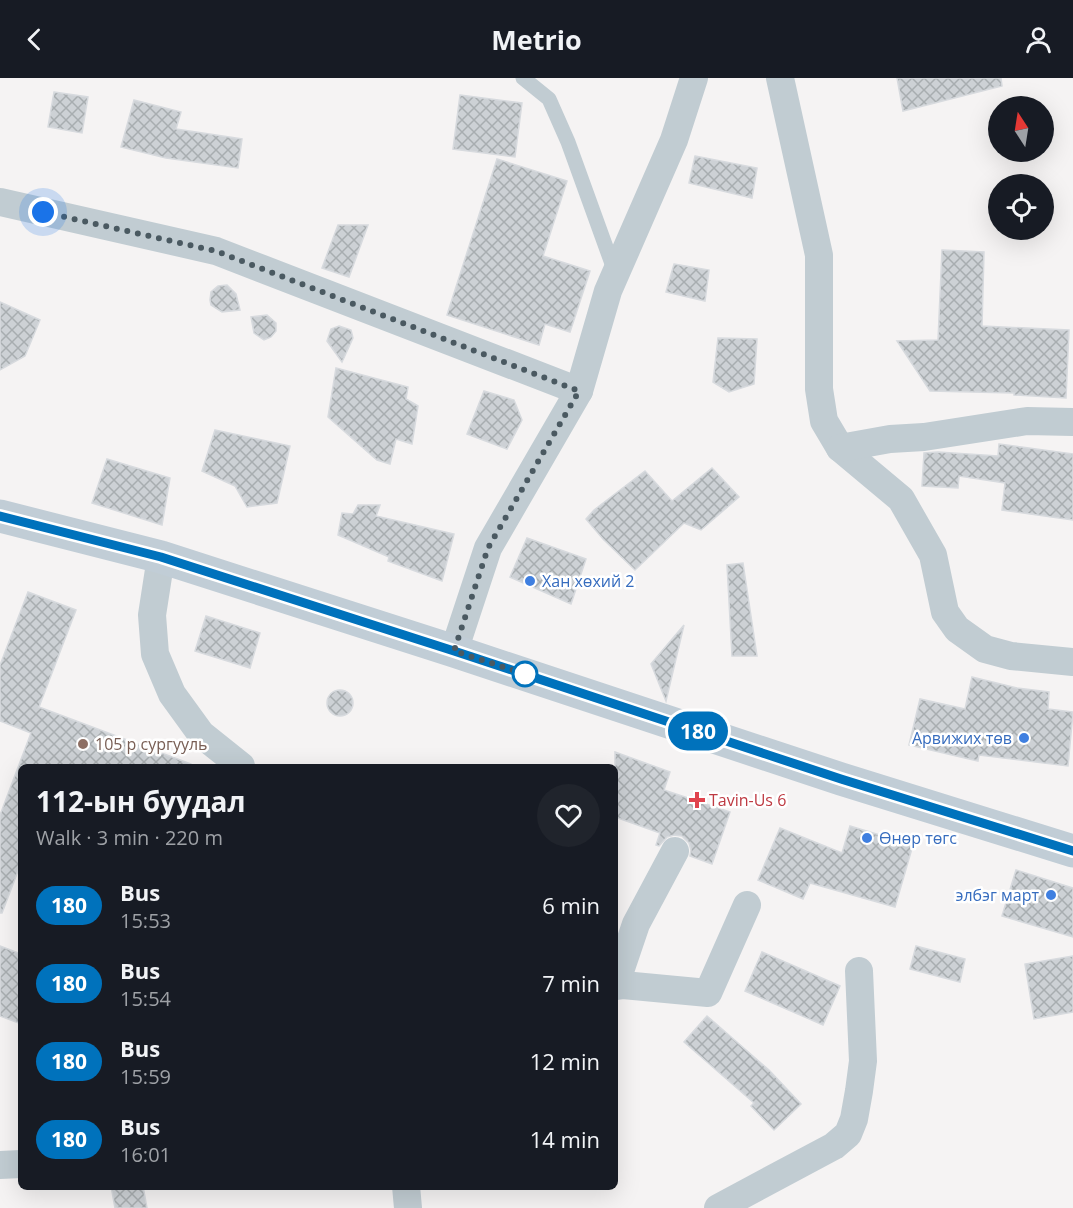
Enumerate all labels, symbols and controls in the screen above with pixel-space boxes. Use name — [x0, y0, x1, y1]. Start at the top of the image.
text: Metrio — [491, 21, 582, 58]
icon: back — [18, 23, 51, 56]
icon: person — [1022, 23, 1055, 56]
north arrow — [988, 96, 1054, 162]
map controls — [988, 96, 1054, 240]
button: locate — [988, 174, 1054, 240]
your location — [28, 197, 58, 227]
place label: Хан хөхий 2 — [542, 570, 634, 592]
marker: Хан хөхий 2 — [523, 574, 537, 588]
unlabelled marker — [512, 661, 538, 687]
line badge: 180 — [664, 712, 732, 750]
text: 180 — [680, 717, 716, 745]
place label: Арвижих төв — [912, 727, 1012, 749]
marker: Арвижих төв — [1017, 731, 1031, 745]
place label: 105 р сургууль — [95, 733, 208, 755]
marker: 105 р сургууль — [76, 737, 90, 751]
text: 112-ын буудал — [36, 782, 246, 820]
button: heart — [537, 784, 600, 847]
place label: Tavin-Us 6 — [709, 789, 786, 811]
marker: Tavin-Us 6 — [690, 793, 704, 807]
text: Walk · 3 min · 220 m — [36, 824, 223, 851]
place label: Өнөр төгс — [879, 827, 957, 849]
marker: Өнөр төгс — [860, 831, 874, 845]
text: Bus — [120, 877, 160, 907]
place label: элбэг март — [956, 884, 1039, 906]
marker: элбэг март — [1044, 888, 1058, 902]
text: 6 min — [542, 890, 600, 920]
text: 180 — [51, 891, 87, 919]
text: 15:53 — [120, 907, 171, 934]
text: Bus — [120, 955, 160, 985]
text: 7 min — [542, 968, 600, 998]
text: 180 — [51, 969, 87, 997]
text: 15:54 — [120, 985, 171, 1012]
text: Bus — [120, 1033, 160, 1063]
text: 12 min — [530, 1046, 600, 1076]
text: 180 — [51, 1047, 87, 1075]
text: 15:59 — [120, 1063, 171, 1090]
text: Bus — [120, 1111, 160, 1141]
text: 14 min — [530, 1124, 600, 1154]
text: 180 — [51, 1125, 87, 1153]
text: 16:01 — [120, 1141, 171, 1168]

